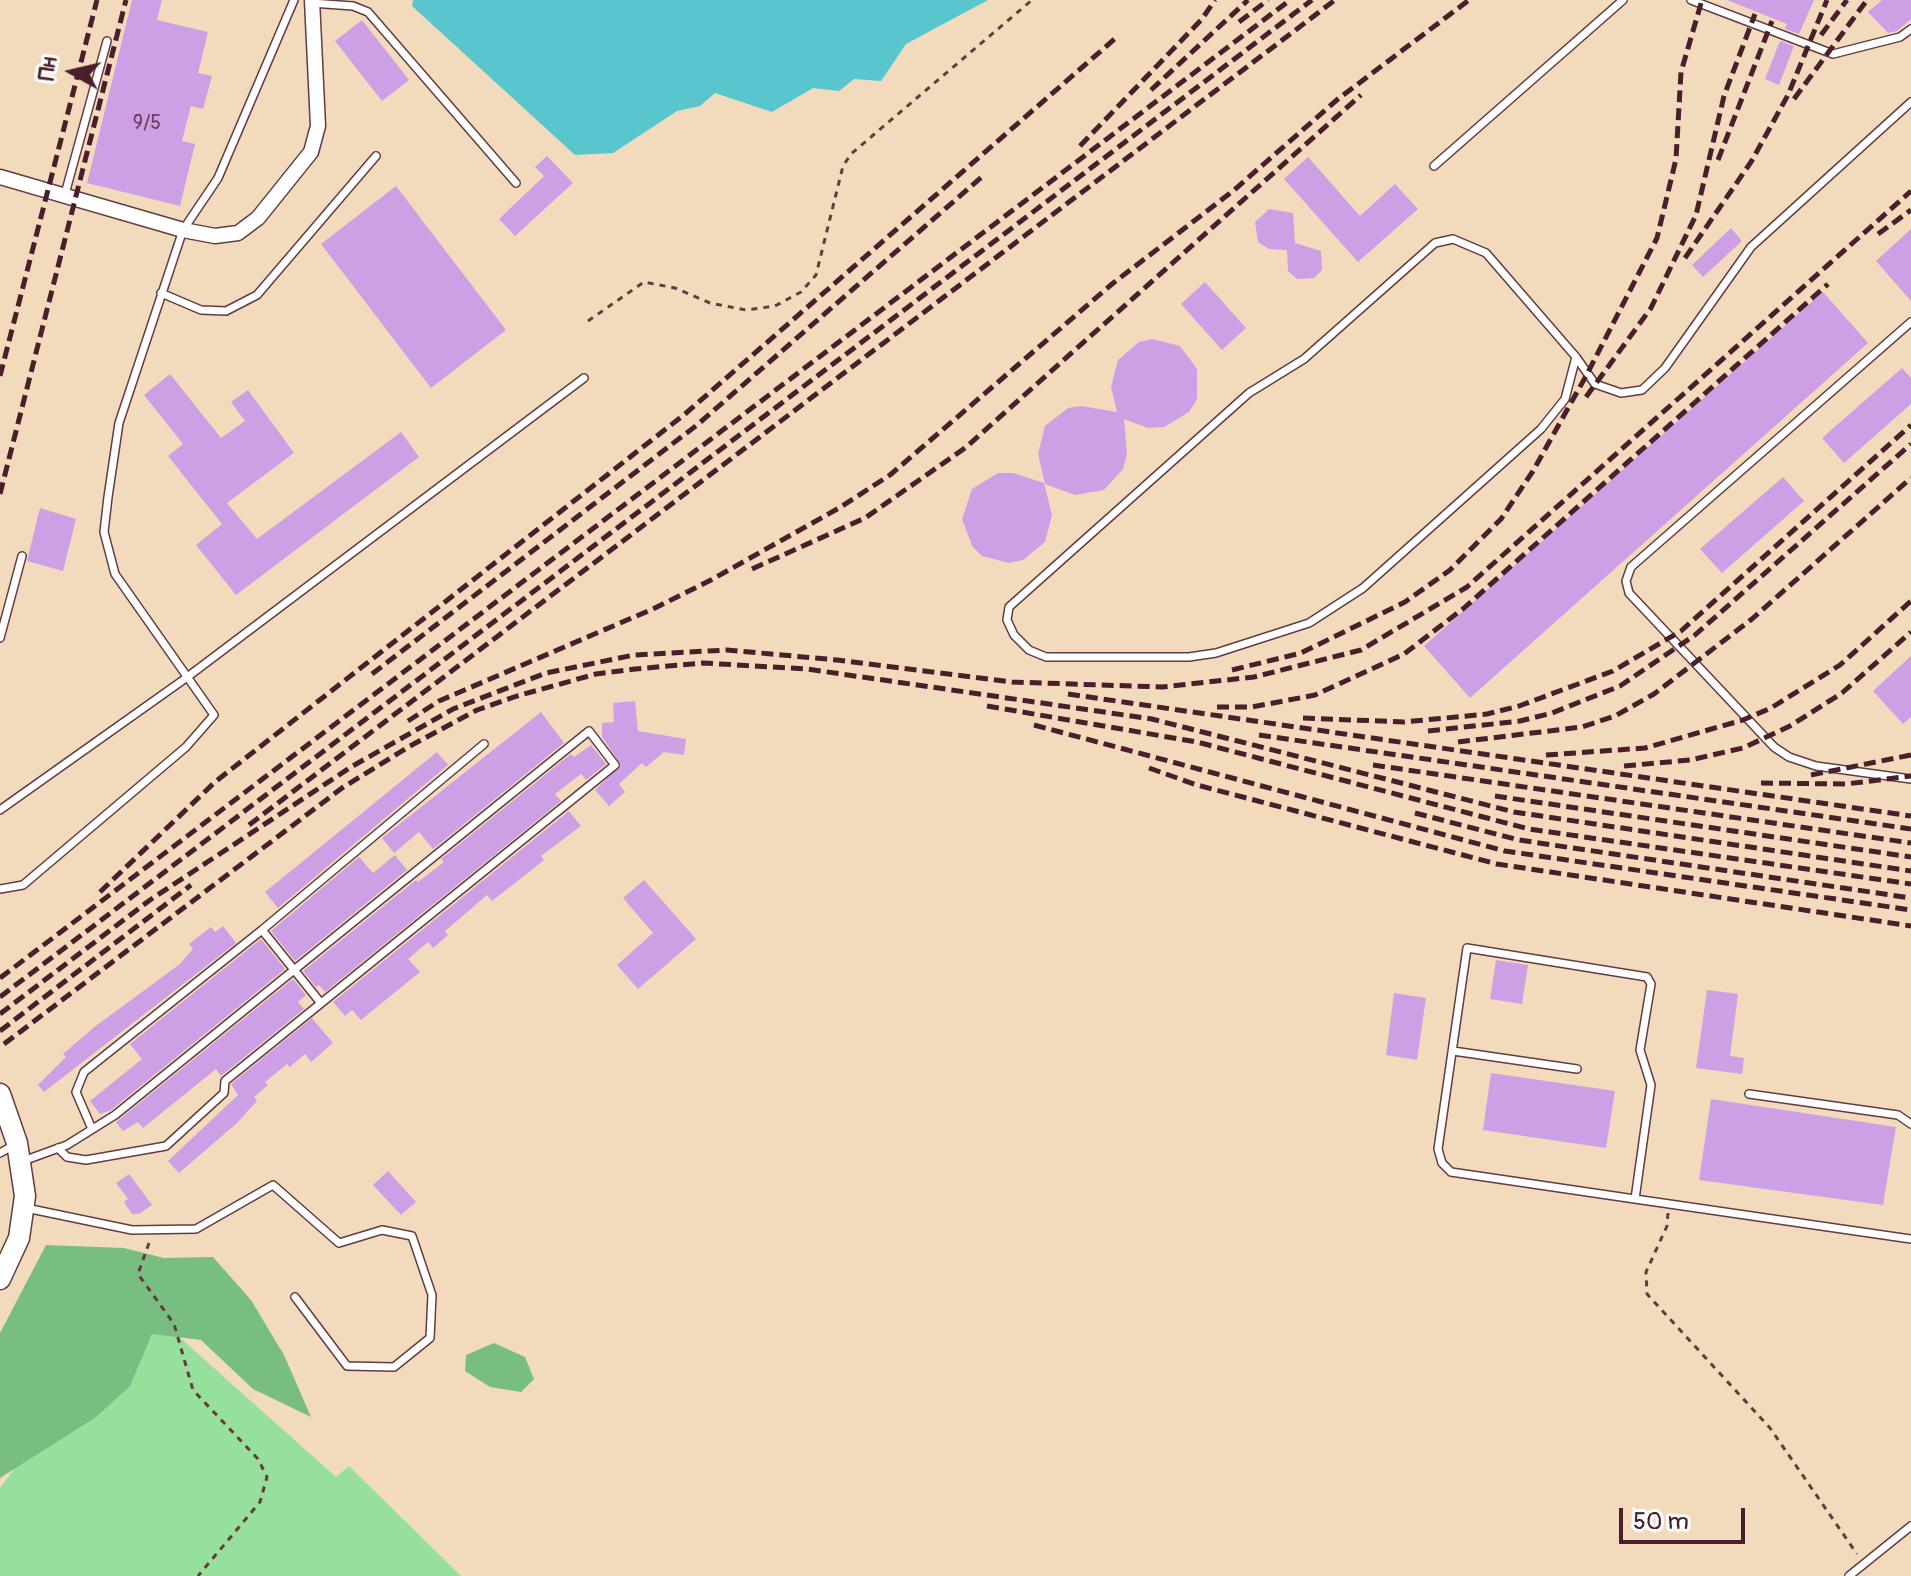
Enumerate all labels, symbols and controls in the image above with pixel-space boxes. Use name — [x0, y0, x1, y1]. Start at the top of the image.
north arrow — [32, 32, 112, 112]
text: Пн — [33, 55, 64, 83]
house number: 9/5 — [133, 112, 161, 136]
scale bar — [1623, 1492, 1749, 1542]
text: 50 m — [1633, 1507, 1689, 1536]

